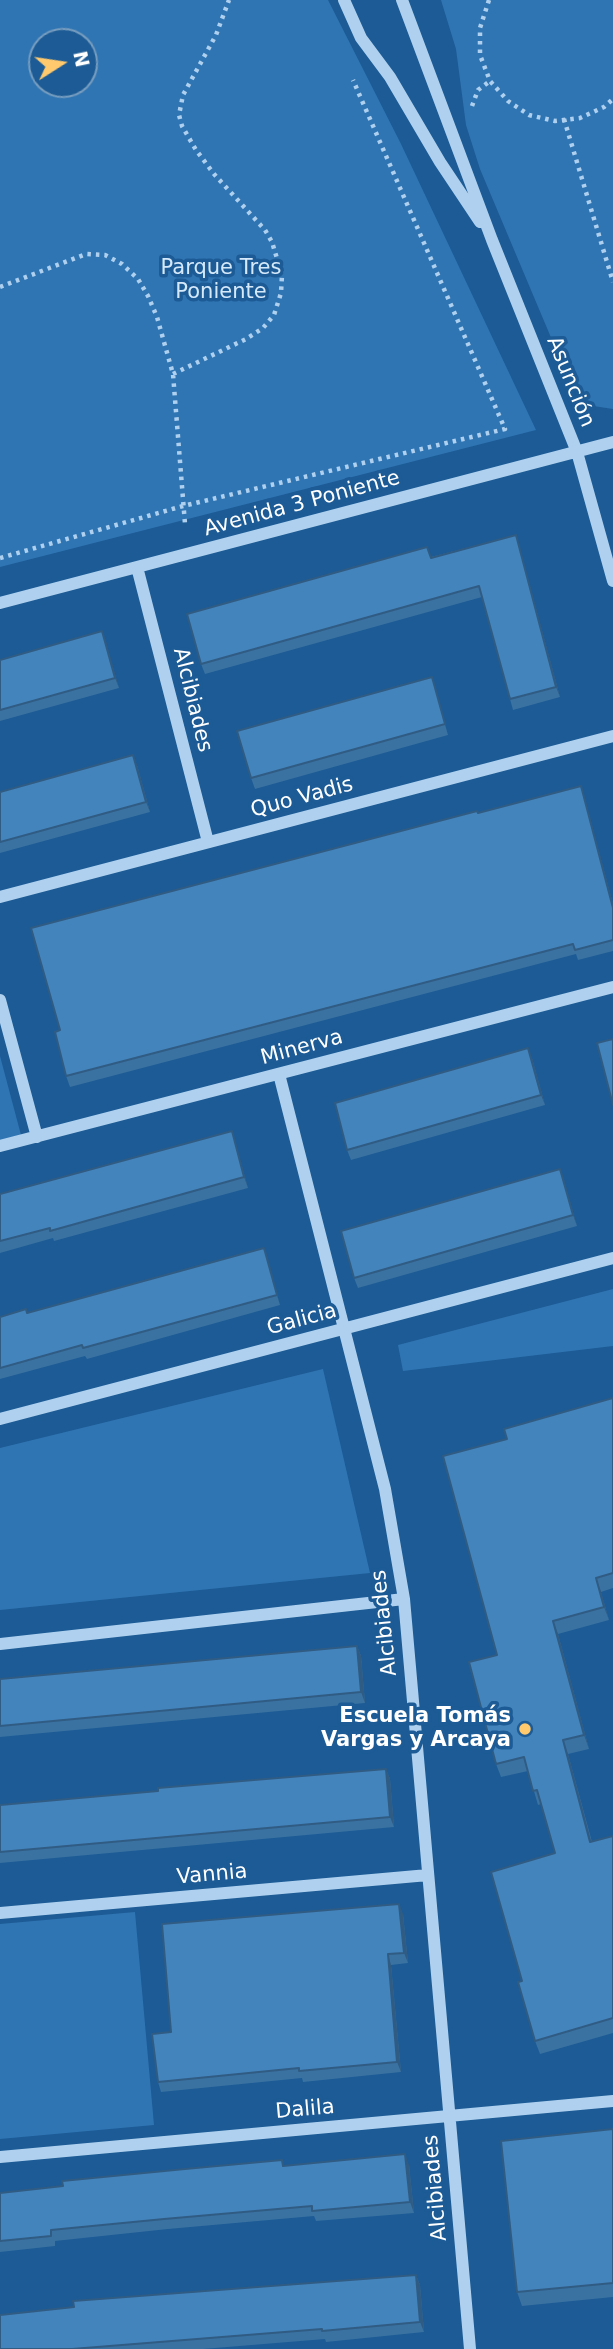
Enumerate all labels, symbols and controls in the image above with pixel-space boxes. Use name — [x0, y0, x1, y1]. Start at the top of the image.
north arrow — [28, 28, 98, 98]
text: N — [69, 49, 94, 69]
park label: Parque Tres Poniente — [161, 256, 281, 306]
street label: Asunción — [540, 333, 600, 431]
street label: Avenida 3 Poniente — [201, 466, 403, 542]
street label: Alcibiades — [167, 645, 217, 755]
street label: Quo Vadis — [248, 772, 356, 824]
street label: Minerva — [258, 1025, 346, 1071]
street label: Galicia — [264, 1299, 340, 1341]
street label: Alcibiades — [367, 1569, 403, 1677]
place label: Escuela Tomás Vargas y Arcaya — [321, 1704, 511, 1754]
marker: Escuela Tomás Vargas y Arcaya — [517, 1721, 533, 1737]
street label: Vannia — [176, 1859, 248, 1891]
street label: Dalila — [274, 2095, 336, 2125]
street label: Alcibiades — [419, 2134, 453, 2242]

